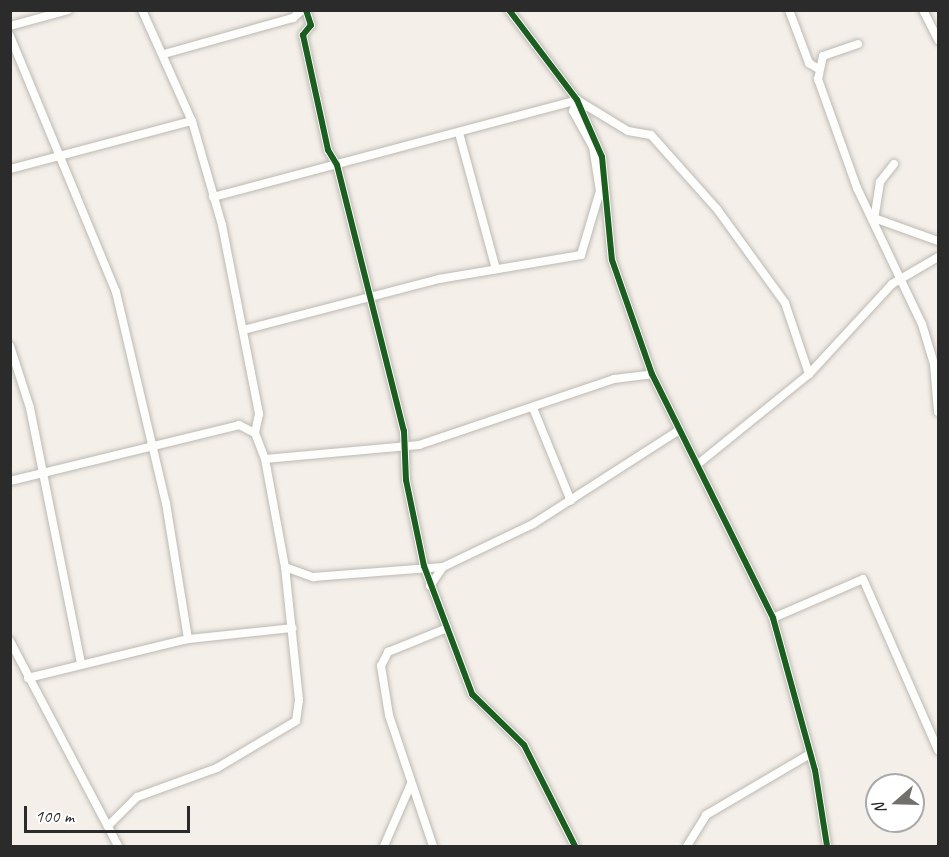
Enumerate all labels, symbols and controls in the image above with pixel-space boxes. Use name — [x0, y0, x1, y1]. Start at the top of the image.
north arrow — [865, 773, 925, 833]
scale bar — [27, 794, 194, 832]
text: N — [869, 800, 891, 817]
text: 100 m — [35, 805, 74, 827]

